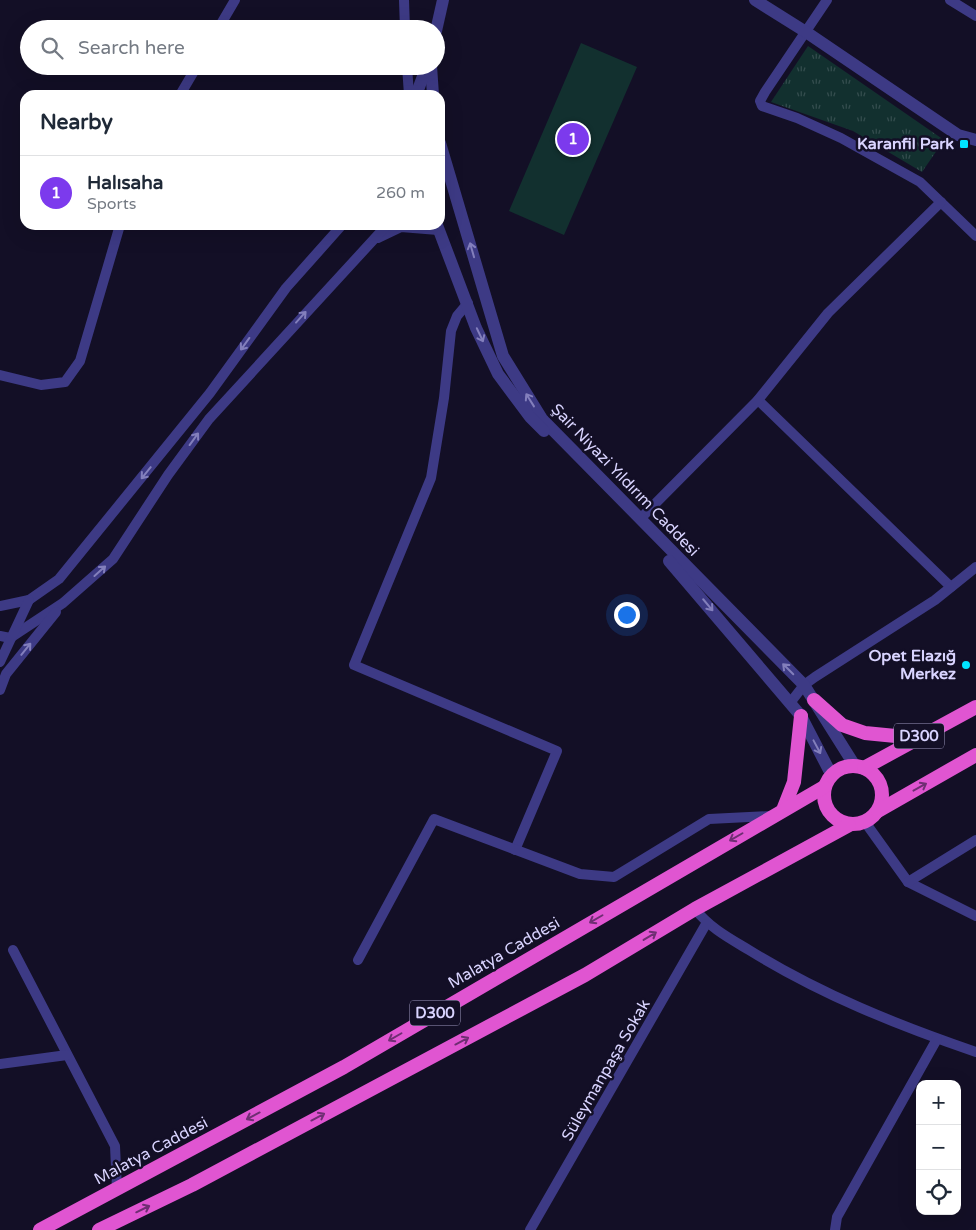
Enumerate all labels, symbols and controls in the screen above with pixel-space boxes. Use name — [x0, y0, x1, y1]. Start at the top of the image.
search box — [20, 20, 445, 75]
icon: search — [38, 34, 66, 62]
text: Search here — [78, 37, 185, 59]
text: Nearby — [40, 110, 113, 135]
pin: 1 — [557, 120, 589, 158]
place label: Karanfil Park — [857, 134, 954, 154]
marker: Karanfil Park — [958, 138, 970, 150]
text: Halısaha — [87, 172, 164, 194]
text: 1 — [51, 183, 61, 203]
text: 260 m — [376, 183, 425, 203]
text: Sports — [87, 194, 136, 214]
one-way arrow — [467, 242, 476, 258]
one-way arrow — [295, 311, 307, 324]
one-way arrow — [475, 328, 485, 343]
one-way arrow — [240, 337, 250, 351]
one-way arrow — [525, 393, 536, 407]
street label: Şair Niyazi Yıldırım Caddesi — [547, 399, 703, 561]
one-way arrow — [189, 433, 199, 447]
one-way arrow — [140, 466, 151, 479]
one-way arrow — [93, 565, 106, 577]
one-way arrow — [702, 598, 713, 611]
your location — [614, 602, 640, 628]
one-way arrow — [20, 643, 31, 656]
place label: Opet Elazığ Merkez — [868, 646, 956, 684]
marker: Opet Elazığ Merkez — [960, 659, 972, 671]
one-way arrow — [782, 662, 794, 675]
road number: D300 — [894, 724, 944, 748]
one-way arrow — [813, 739, 822, 754]
one-way arrow — [913, 781, 927, 791]
one-way arrow — [729, 833, 743, 843]
street label: Malatya Caddesi — [444, 913, 564, 993]
one-way arrow — [589, 915, 603, 925]
one-way arrow — [642, 931, 656, 941]
street label: Süleymanpaşa Sokak — [557, 995, 655, 1144]
road number: D300 — [410, 1000, 460, 1026]
one-way arrow — [388, 1032, 402, 1042]
one-way arrow — [454, 1036, 469, 1046]
map controls — [916, 1080, 961, 1215]
button: + — [916, 1080, 961, 1125]
one-way arrow — [246, 1111, 260, 1121]
one-way arrow — [311, 1112, 326, 1122]
street label: Malatya Caddesi — [91, 1113, 211, 1189]
button: − — [916, 1125, 961, 1170]
button: locate — [916, 1170, 961, 1215]
one-way arrow — [135, 1203, 150, 1213]

